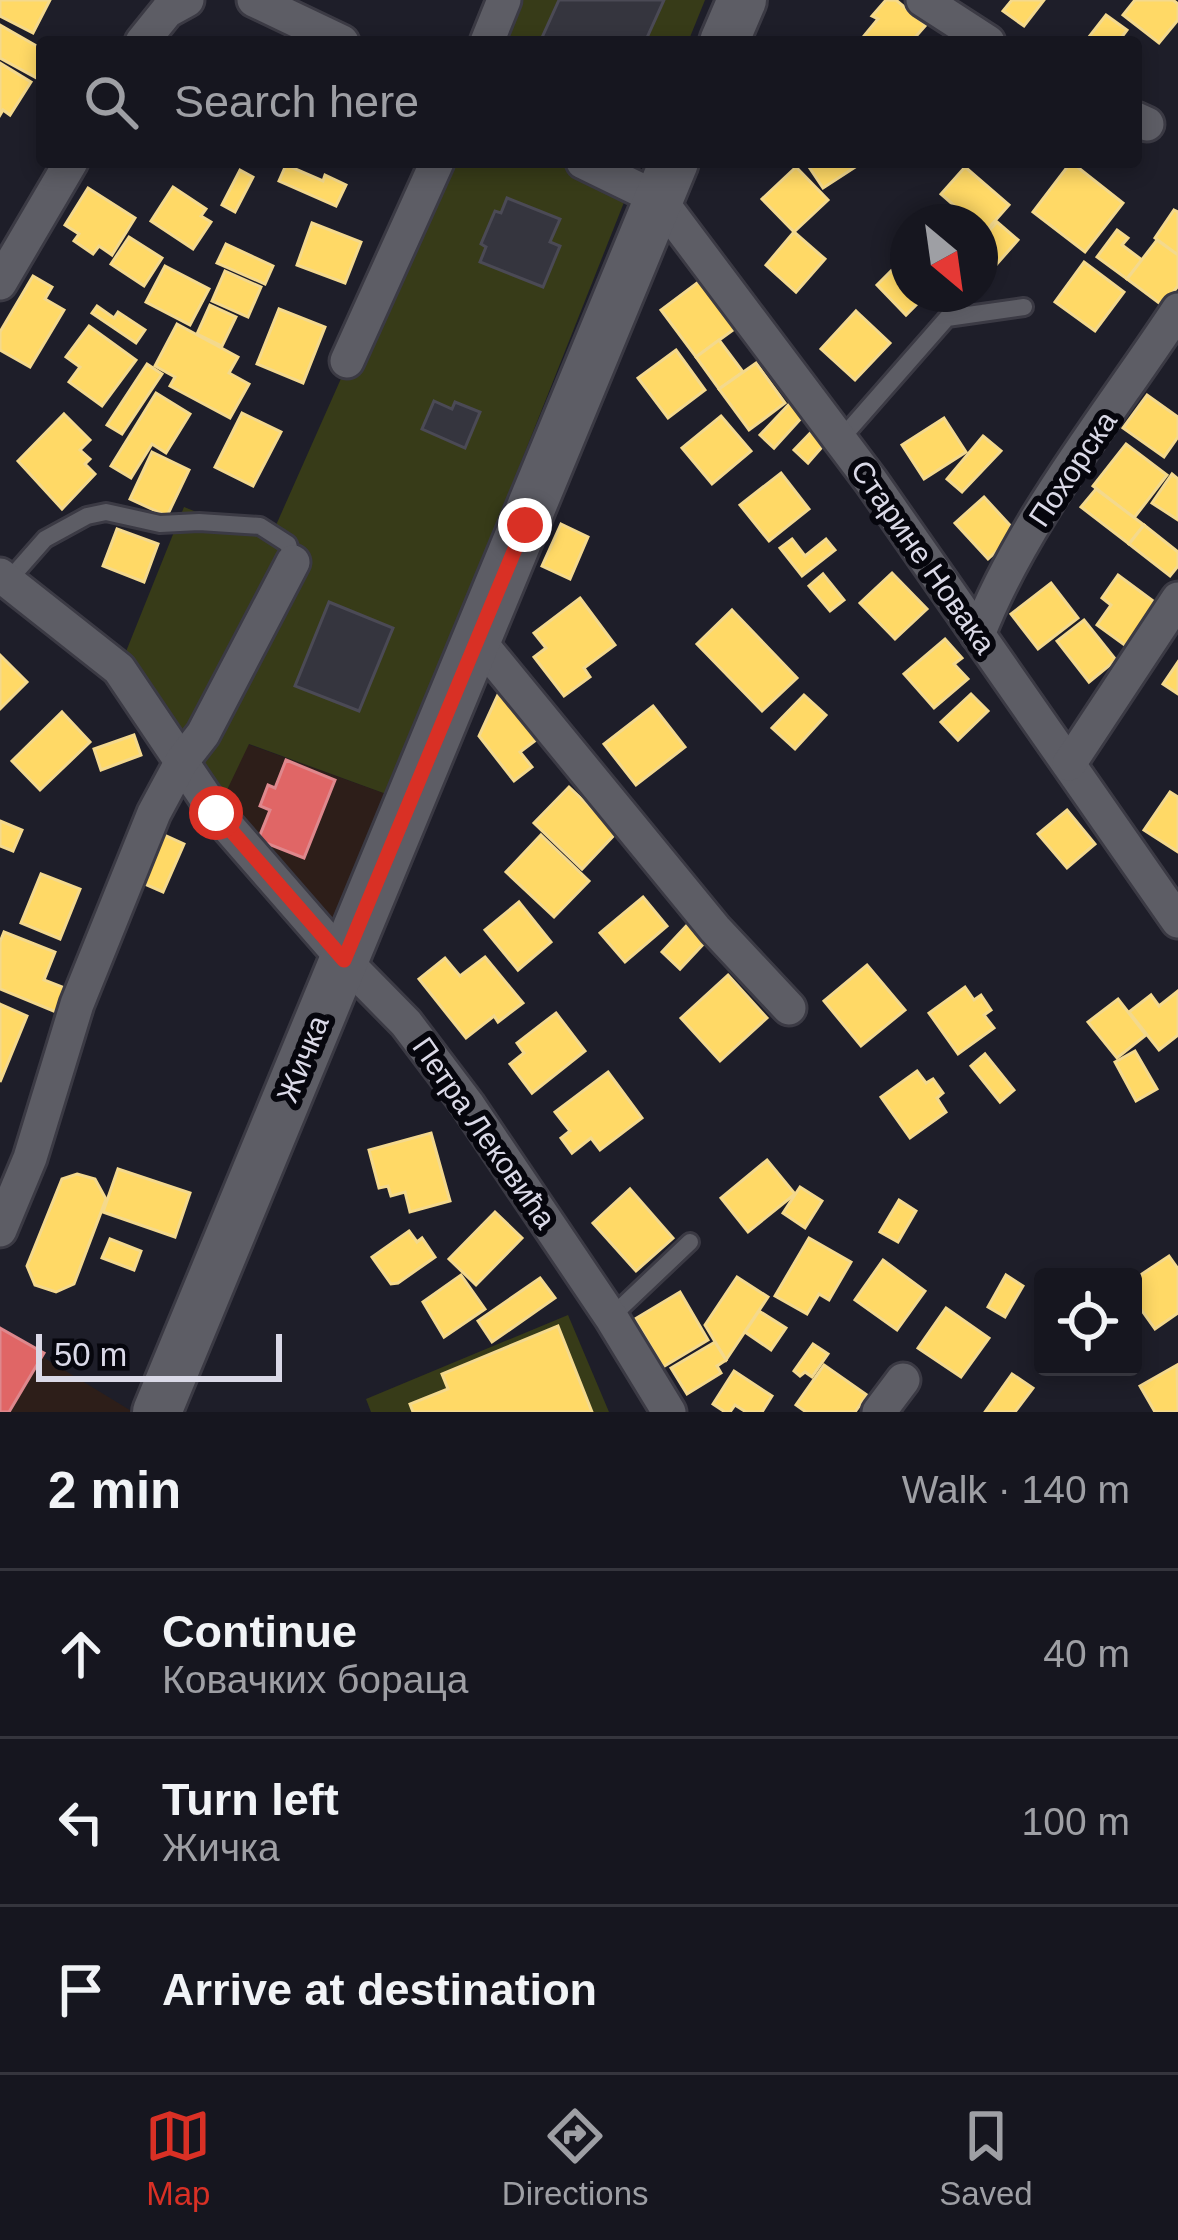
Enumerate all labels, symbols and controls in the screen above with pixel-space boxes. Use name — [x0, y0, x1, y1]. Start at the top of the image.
search box — [36, 36, 1142, 168]
icon: search — [78, 69, 144, 135]
text: Search here — [174, 76, 419, 127]
north arrow — [890, 204, 998, 312]
street label: Похорска — [1022, 405, 1123, 532]
street label: Старине Новака — [845, 454, 1002, 660]
route end — [498, 498, 552, 552]
route start — [189, 786, 243, 840]
street label: Жичка — [270, 1010, 335, 1107]
street label: Петра Лековића — [406, 1031, 563, 1235]
map controls — [1034, 1268, 1142, 1376]
button: locate — [1034, 1268, 1142, 1376]
scale bar — [36, 1328, 282, 1381]
text: 50 m — [54, 1336, 127, 1373]
text: 2 min — [48, 1462, 181, 1519]
text: Walk · 140 m — [902, 1468, 1130, 1511]
text: Continue — [162, 1606, 357, 1657]
icon: ahead — [48, 1621, 114, 1687]
text: 40 m — [1043, 1632, 1130, 1675]
text: Ковачких бораца — [162, 1658, 468, 1701]
text: Turn left — [162, 1774, 339, 1825]
icon: left — [48, 1789, 114, 1855]
text: 100 m — [1022, 1800, 1130, 1843]
text: Жичка — [162, 1826, 280, 1869]
icon: arrive — [48, 1957, 114, 2023]
text: Arrive at destination — [162, 1964, 597, 2015]
tab: Map — [145, 2103, 211, 2213]
tab: Directions — [502, 2103, 649, 2213]
tab: Saved — [939, 2103, 1033, 2213]

